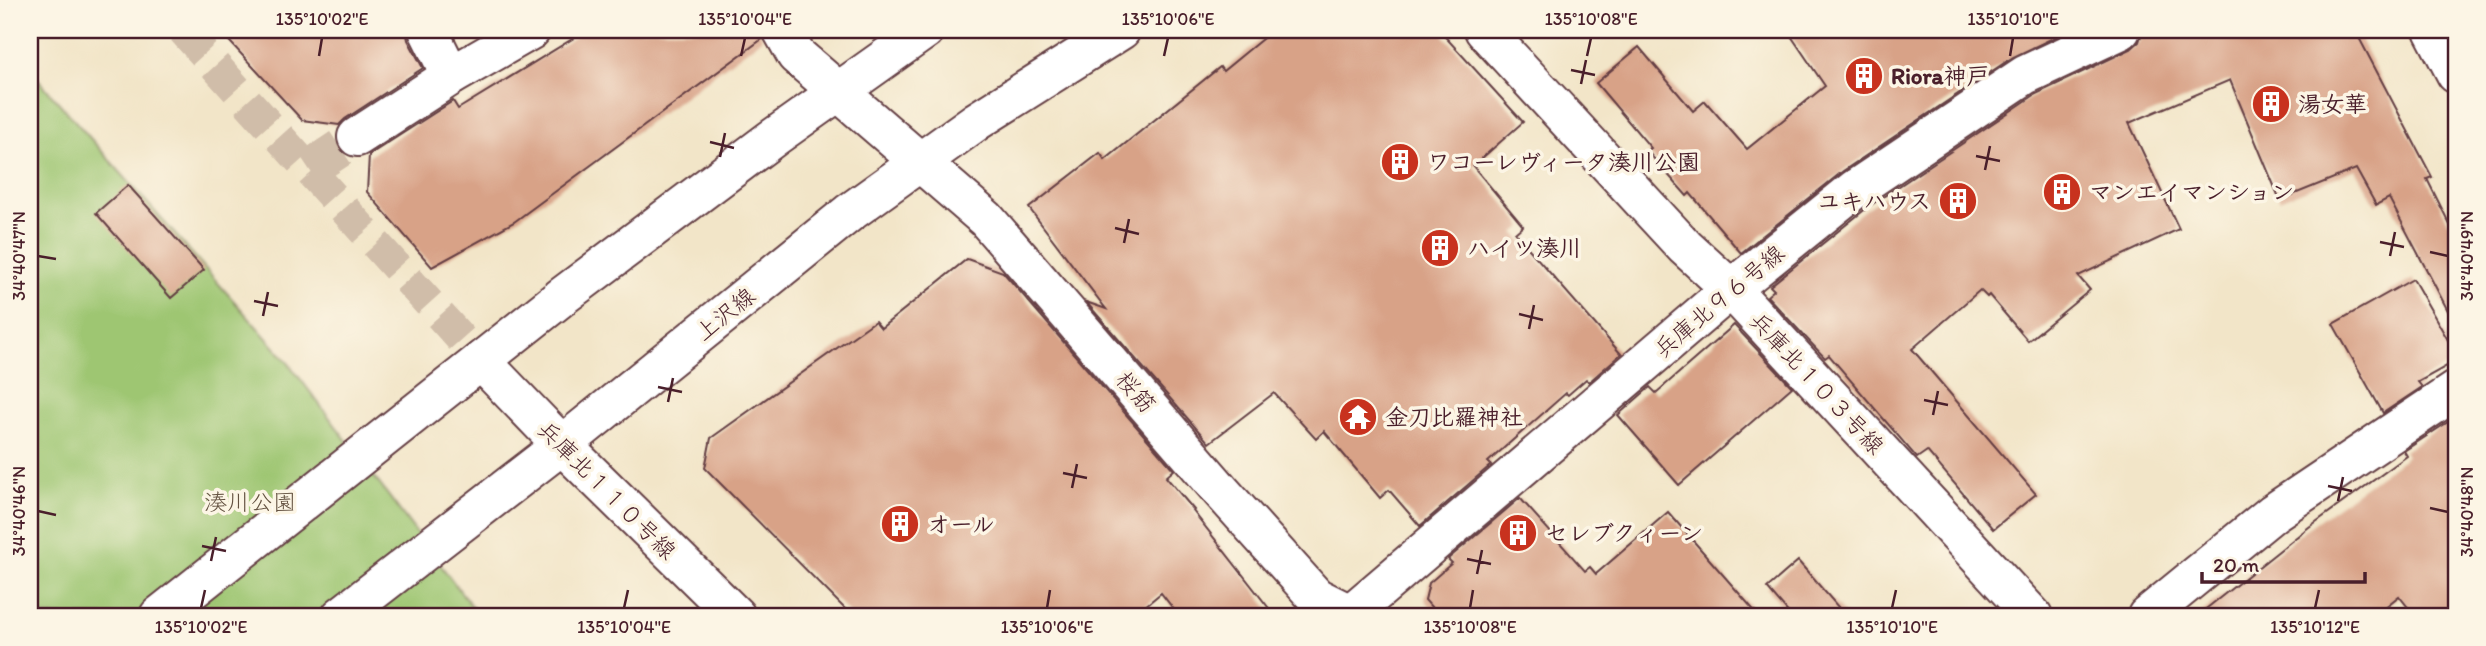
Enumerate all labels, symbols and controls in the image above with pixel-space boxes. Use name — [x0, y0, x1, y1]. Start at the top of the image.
text: 135°10'02"E — [276, 8, 368, 30]
text: 135°10'04"E — [698, 8, 792, 30]
text: 135°10'06"E — [1122, 8, 1214, 30]
text: 135°10'08"E — [1544, 8, 1638, 30]
text: 135°10'10"E — [1967, 8, 2059, 30]
building icon: Riora神戸 — [1843, 55, 1885, 97]
place label: Riora神戸 — [1891, 62, 1990, 90]
building icon: 湯女華 — [2250, 83, 2292, 125]
place label: 湯女華 — [2298, 90, 2367, 118]
building icon: ワコーレヴィータ湊川公園 — [1379, 141, 1421, 183]
place label: ワコーレヴィータ湊川公園 — [1427, 148, 1700, 176]
building icon: マンエイマンション — [2041, 171, 2083, 213]
place label: マンエイマンション — [2089, 178, 2294, 206]
building icon: ユキハウス — [1937, 180, 1979, 222]
place label: ユキハウス — [1817, 187, 1931, 215]
text: 34°40'47"N — [8, 211, 30, 301]
text: 34°40'49"N — [2456, 211, 2478, 301]
building icon: ハイツ湊川 — [1419, 227, 1461, 269]
place label: ハイツ湊川 — [1467, 234, 1582, 262]
street label: 兵庫北９６号線 — [1648, 239, 1790, 363]
street label: 上沢線 — [689, 281, 761, 347]
street label: 兵庫北１０３号線 — [1744, 306, 1890, 460]
street label: 桜筋 — [1110, 365, 1162, 419]
temple icon: 金刀比羅神社 — [1337, 396, 1379, 438]
place label: 金刀比羅神社 — [1385, 403, 1523, 431]
street label: 兵庫北１１０号線 — [532, 415, 682, 565]
text: 34°40'46"N — [8, 466, 30, 556]
text: 34°40'48"N — [2456, 467, 2478, 557]
park label: 湊川公園 — [204, 488, 296, 516]
building icon: オール — [879, 503, 921, 545]
place label: オール — [927, 510, 995, 538]
building icon: セレブクィーン — [1497, 512, 1539, 554]
place label: セレブクィーン — [1545, 519, 1703, 547]
scale bar — [2202, 541, 2365, 585]
text: 20 m — [2213, 552, 2260, 577]
text: 135°10'02"E — [155, 616, 247, 638]
text: 135°10'04"E — [577, 616, 671, 638]
text: 135°10'06"E — [1001, 616, 1093, 638]
text: 135°10'08"E — [1423, 616, 1517, 638]
text: 135°10'10"E — [1846, 616, 1938, 638]
text: 135°10'12"E — [2270, 616, 2360, 638]

